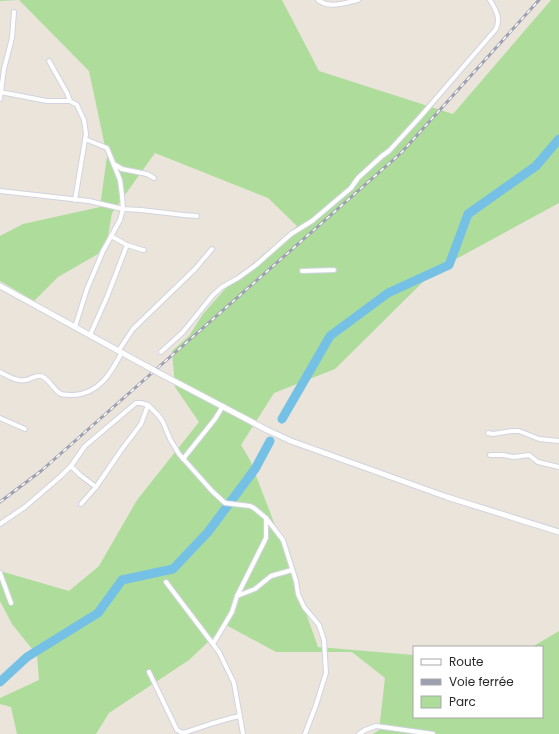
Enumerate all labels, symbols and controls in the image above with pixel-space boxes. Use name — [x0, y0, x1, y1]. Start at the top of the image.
legend — [413, 646, 543, 718]
text: Route — [449, 653, 483, 670]
text: Voie ferrée — [449, 673, 514, 690]
text: Parc — [449, 693, 476, 710]

